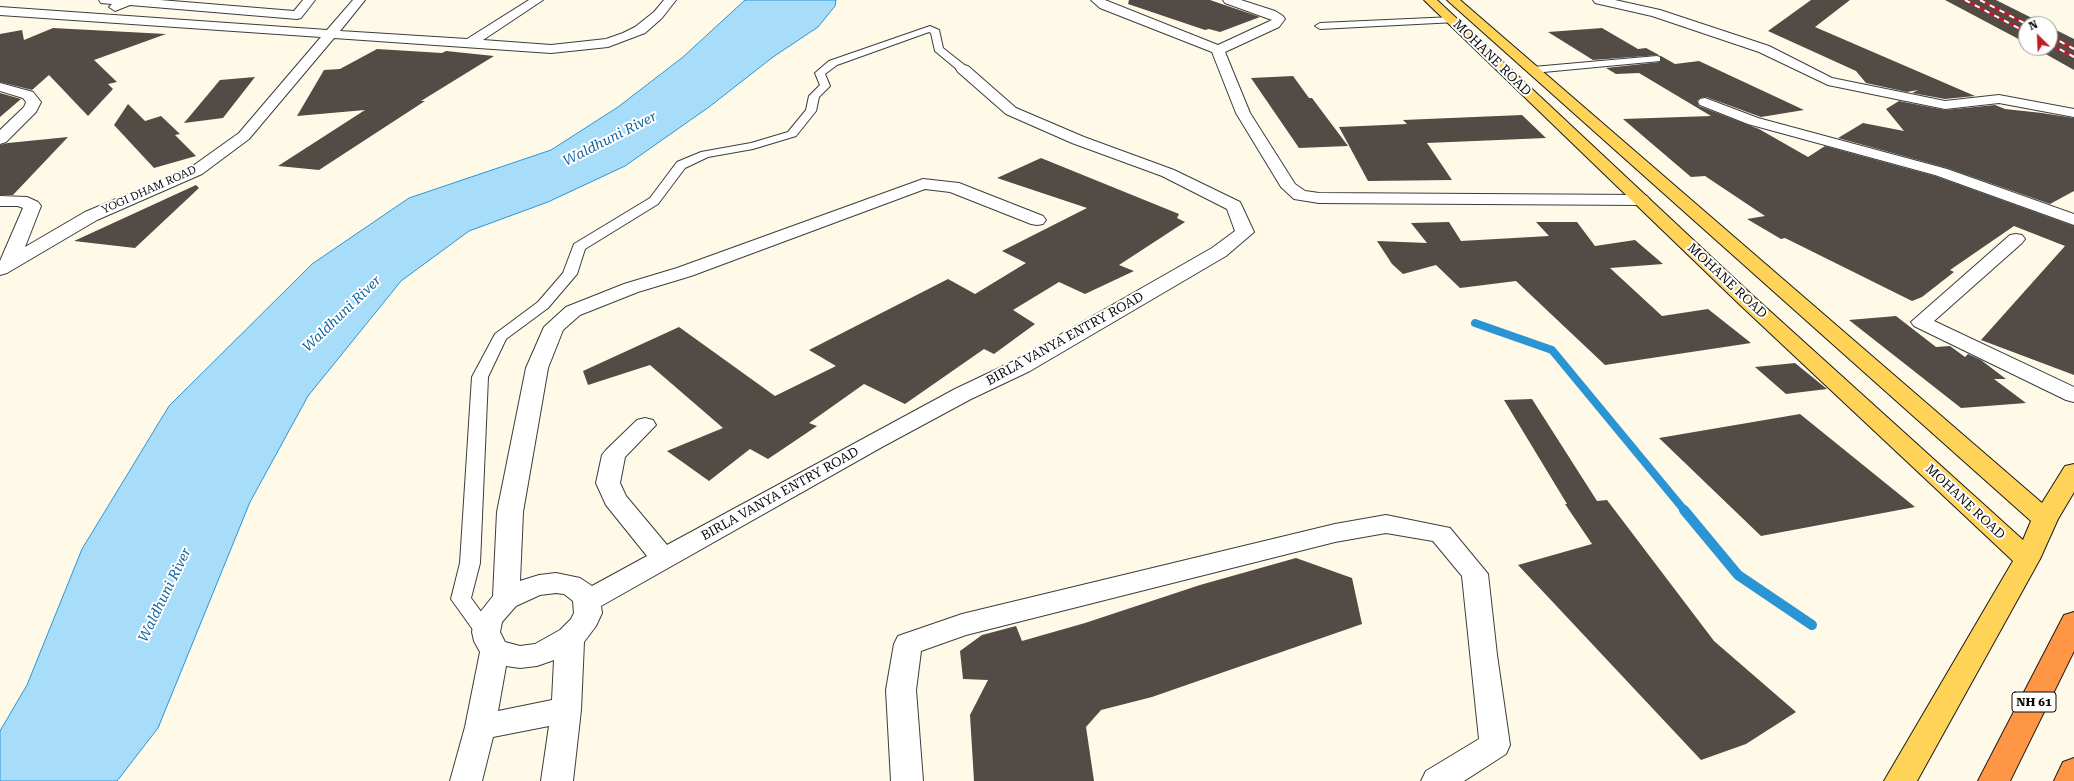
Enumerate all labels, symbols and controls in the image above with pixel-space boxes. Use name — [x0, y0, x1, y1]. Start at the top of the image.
north arrow — [2018, 16, 2058, 56]
street label: MOHANE ROAD — [1450, 17, 1534, 99]
text: N — [2027, 18, 2040, 33]
water label: Waldhuni River — [560, 108, 660, 170]
street label: YOGI DHAM ROAD — [100, 163, 198, 217]
street label: MOHANE ROAD — [1684, 240, 1770, 322]
water label: Waldhuni River — [299, 272, 385, 356]
street label: BIRLA VANYA ENTRY ROAD — [984, 289, 1146, 389]
street label: BIRLA VANYA ENTRY ROAD — [699, 444, 861, 544]
street label: MOHANE ROAD — [1922, 461, 2008, 543]
water label: Waldhuni River — [135, 545, 195, 645]
road number: NH 61 — [2012, 692, 2056, 712]

